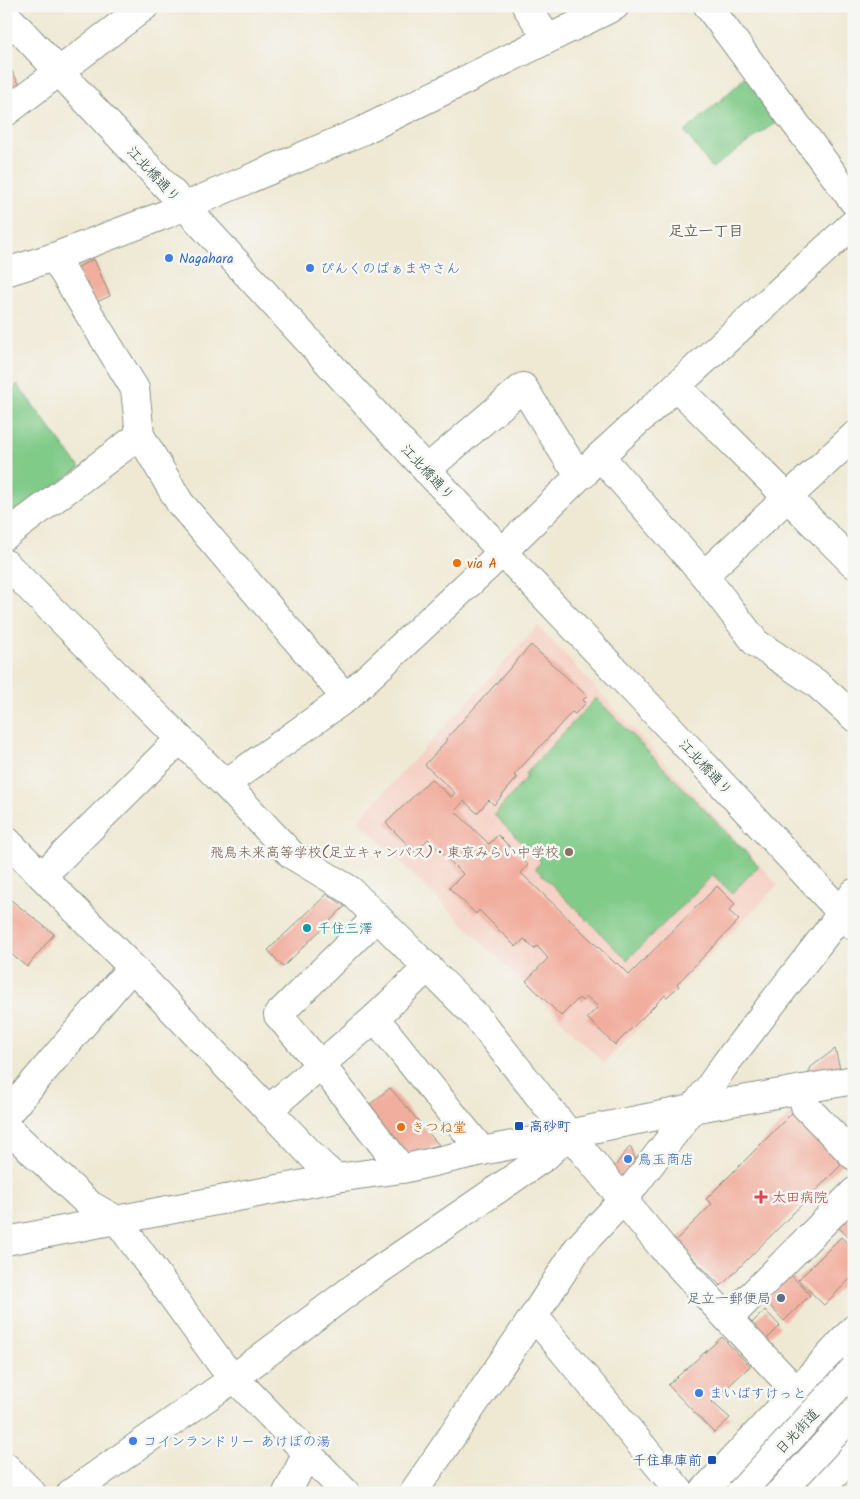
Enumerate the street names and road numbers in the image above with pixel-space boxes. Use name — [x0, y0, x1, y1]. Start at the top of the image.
street label: 江北橋通り — [121, 142, 185, 208]
street label: 江北橋通り — [395, 440, 459, 506]
street label: 江北橋通り — [673, 735, 737, 801]
street label: 日光街道 — [771, 1404, 825, 1460]

